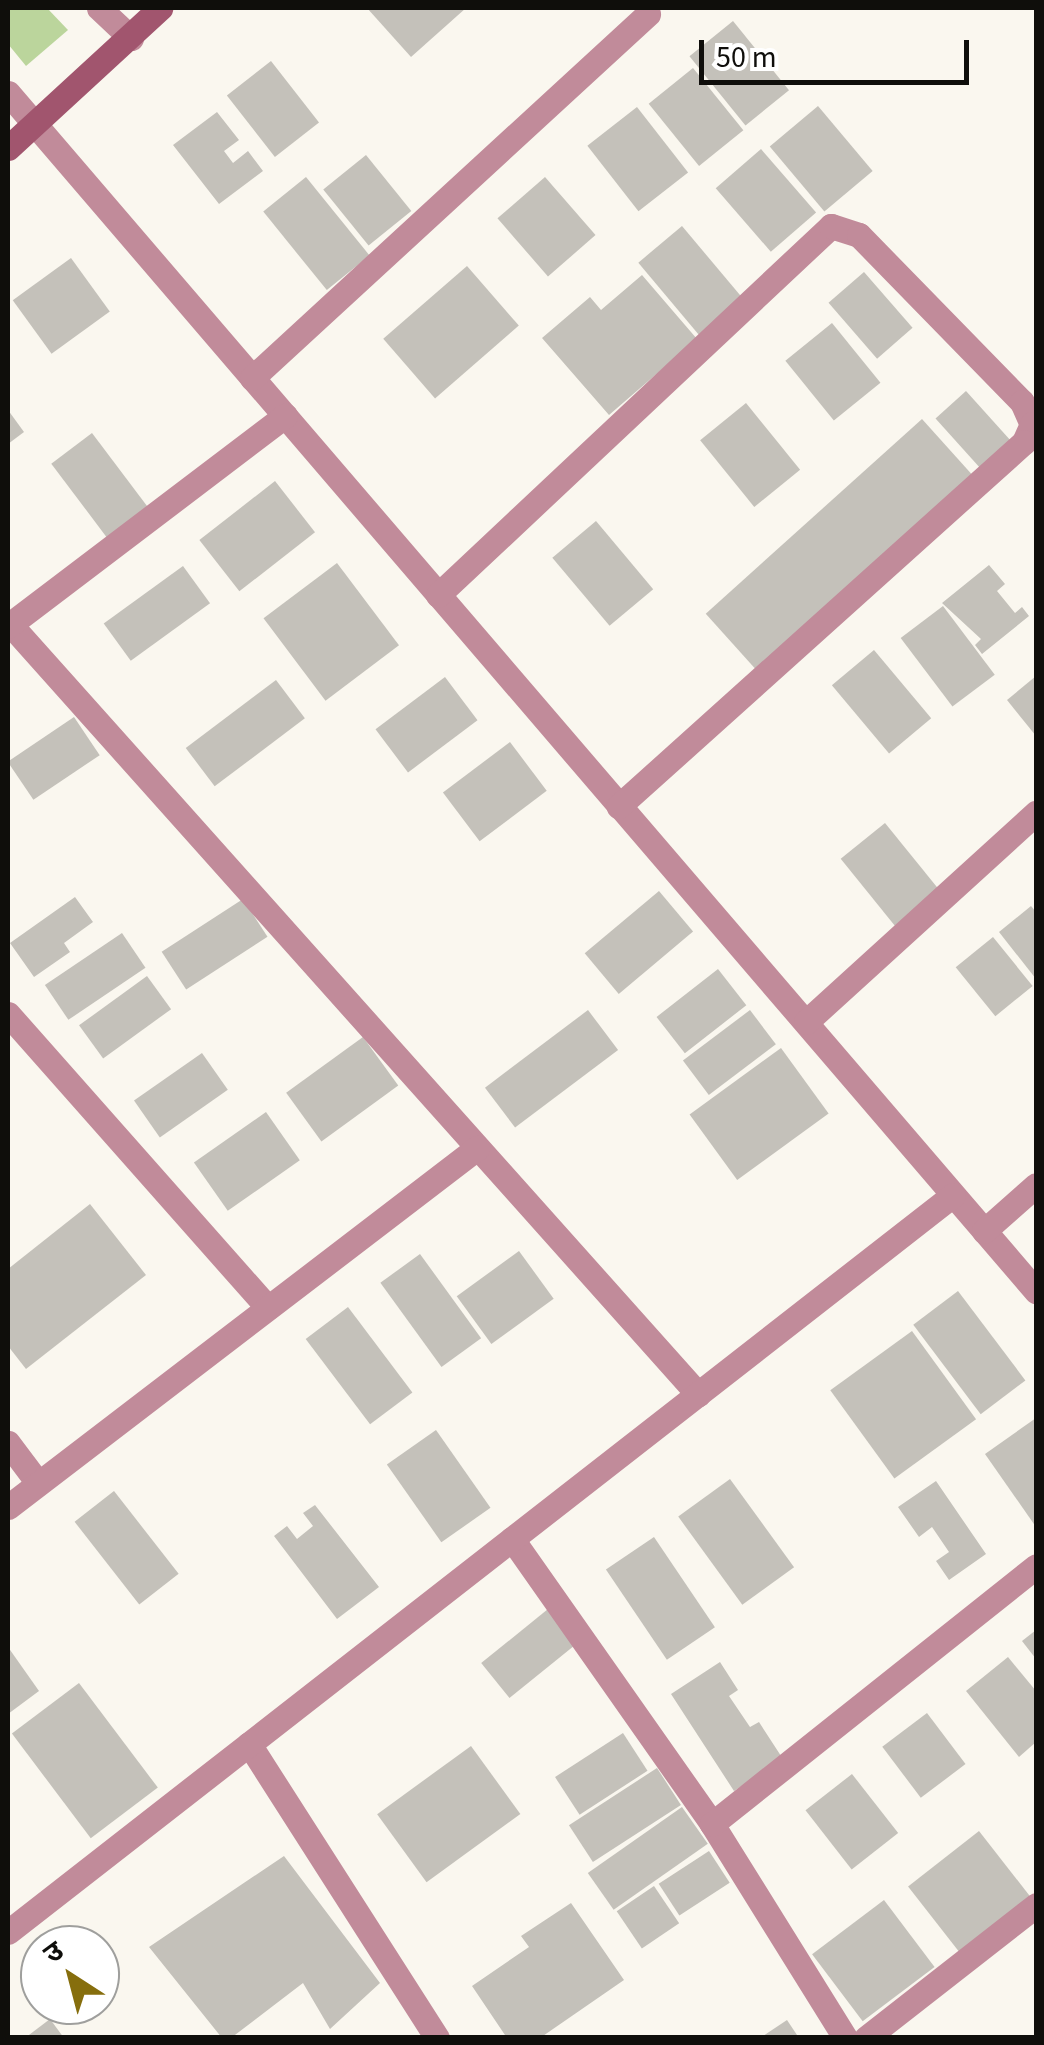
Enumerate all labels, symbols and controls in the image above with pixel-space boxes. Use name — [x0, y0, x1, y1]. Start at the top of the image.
scale bar — [704, 20, 974, 82]
text: 50 m — [716, 36, 777, 79]
north arrow — [20, 1925, 120, 2025]
text: उ — [35, 1931, 72, 1973]

